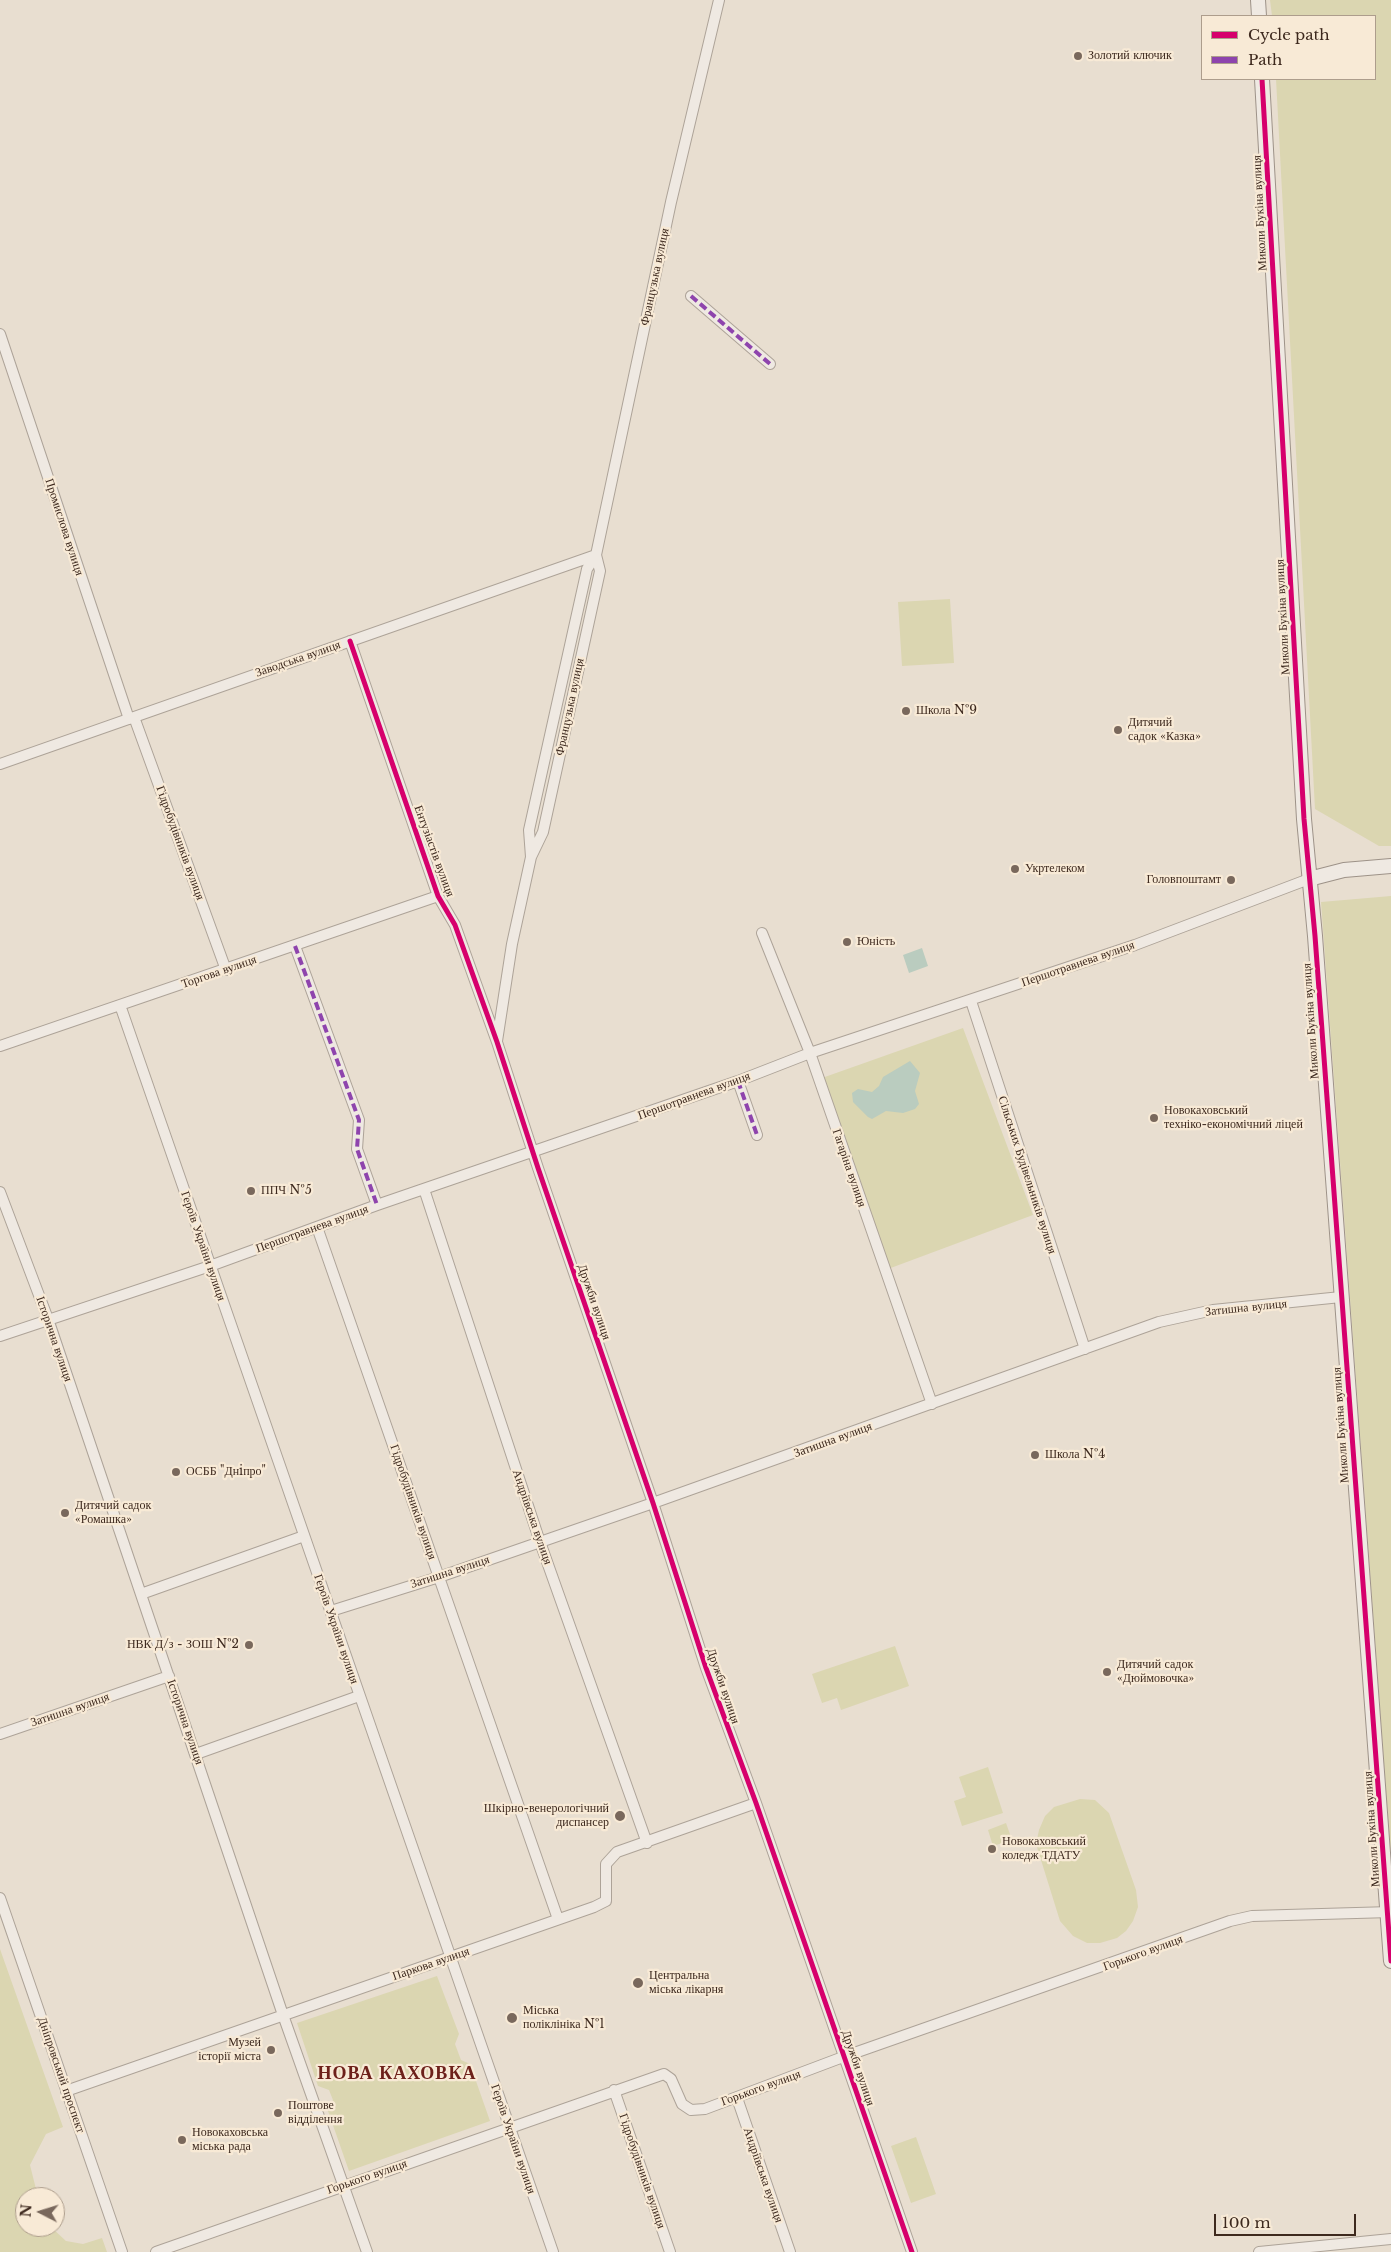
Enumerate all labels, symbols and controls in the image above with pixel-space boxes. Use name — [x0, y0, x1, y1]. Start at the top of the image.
legend — [1201, 15, 1376, 80]
text: Cycle path — [1248, 25, 1330, 44]
place label: Золотий ключик — [1088, 49, 1172, 63]
marker: Золотий ключик — [1072, 50, 1084, 62]
text: Path — [1248, 50, 1282, 69]
street label: Миколи Букіна вулиця — [1250, 155, 1270, 271]
street label: Французька вулиця — [638, 227, 672, 327]
street label: Промислова вулиця — [42, 477, 86, 577]
street label: Миколи Букіна вулиця — [1273, 559, 1293, 675]
street label: Заводська вулиця — [254, 638, 342, 680]
street label: Французька вулиця — [553, 657, 587, 757]
place label: Школа №9 — [916, 704, 977, 718]
marker: Школа №9 — [900, 705, 912, 717]
place label: Дитячий садок «Казка» — [1128, 716, 1201, 744]
marker: Дитячий садок «Казка» — [1112, 724, 1124, 736]
street label: Гідробудівників вулиця — [153, 784, 207, 902]
street label: Ентузіастів вулиця — [411, 803, 457, 899]
place label: Укртелеком — [1025, 862, 1085, 876]
marker: Укртелеком — [1009, 863, 1021, 875]
place label: Головпоштамт — [1146, 873, 1221, 887]
marker: Головпоштамт — [1225, 874, 1237, 886]
place label: Юність — [857, 935, 895, 949]
marker: Юність — [841, 936, 853, 948]
street label: Першотравнева вулиця — [1020, 938, 1136, 990]
street label: Торгова вулиця — [180, 952, 258, 992]
street label: Миколи Букіна вулиця — [1300, 963, 1322, 1079]
street label: Першотравнева вулиця — [636, 1069, 752, 1123]
street label: Сільських Будівельників вулиця — [995, 1094, 1059, 1256]
place label: Новокаховський техніко-економічний ліцей — [1164, 1104, 1303, 1132]
marker: Новокаховський техніко-економічний ліцей — [1148, 1112, 1160, 1124]
street label: Гагаріна вулиця — [829, 1127, 869, 1209]
place label: ППЧ №5 — [261, 1184, 312, 1198]
marker: ППЧ №5 — [245, 1185, 257, 1197]
street label: Героїв України вулиця — [177, 1189, 229, 1303]
street label: Першотравнева вулиця — [254, 1202, 370, 1256]
street label: Дружби вулиця — [574, 1262, 614, 1342]
street label: Історична вулиця — [33, 1295, 75, 1383]
street label: Затишна вулиця — [1204, 1297, 1288, 1319]
street label: Миколи Букіна вулиця — [1330, 1367, 1352, 1483]
street label: Затишна вулиця — [792, 1419, 874, 1461]
street label: Гідробудівників вулиця — [387, 1443, 439, 1561]
place label: Школа №4 — [1045, 1448, 1105, 1462]
marker: Школа №4 — [1029, 1449, 1041, 1461]
place label: ОСББ "Днiпро" — [186, 1465, 266, 1479]
marker: ОСББ "Днiпро" — [170, 1466, 182, 1478]
street label: Андріївська вулиця — [509, 1467, 555, 1567]
place label: Дитячий садок «Ромашка» — [75, 1499, 151, 1527]
marker: Дитячий садок «Ромашка» — [59, 1507, 71, 1519]
street label: Затишна вулиця — [409, 1552, 491, 1592]
street label: Героїв України вулиця — [310, 1572, 362, 1686]
place label: НВК Д/з - ЗОШ №2 — [127, 1638, 239, 1652]
marker: НВК Д/з - ЗОШ №2 — [243, 1639, 255, 1651]
street label: Дружби вулиця — [703, 1646, 743, 1726]
place label: Дитячий садок «Дюймовочка» — [1117, 1658, 1194, 1686]
marker: Дитячий садок «Дюймовочка» — [1101, 1666, 1113, 1678]
street label: Історична вулиця — [164, 1678, 206, 1766]
street label: Затишна вулиця — [29, 1690, 111, 1730]
street label: Миколи Букіна вулиця — [1361, 1771, 1383, 1887]
place label: Шкірно-венерологічний диспансер — [484, 1802, 609, 1830]
marker: Шкірно-венерологічний диспансер — [613, 1809, 627, 1823]
place label: Новокаховський коледж ТДАТУ — [1002, 1835, 1086, 1863]
marker: Новокаховський коледж ТДАТУ — [986, 1843, 998, 1855]
street label: Горького вулиця — [1101, 1932, 1185, 1974]
street label: Паркова вулиця — [391, 1944, 471, 1984]
place label: Центральна міська лікарня — [649, 1969, 723, 1997]
marker: Центральна міська лікарня — [631, 1976, 645, 1990]
place label: Міська поліклініка №1 — [523, 2004, 605, 2032]
marker: Міська поліклініка №1 — [505, 2011, 519, 2025]
street label: Дніпровський проспект — [34, 2015, 88, 2135]
street label: Дружби вулиця — [838, 2028, 878, 2108]
place label: Музей історії міста — [198, 2036, 261, 2064]
marker: Музей історії міста — [265, 2044, 277, 2056]
district label: НОВА КАХОВКА — [316, 2063, 478, 2085]
street label: Горького вулиця — [719, 2067, 803, 2109]
street label: Героїв України вулиця — [487, 2082, 539, 2196]
place label: Поштове відділення — [288, 2099, 342, 2127]
marker: Поштове відділення — [272, 2107, 284, 2119]
street label: Гідробудівників вулиця — [616, 2112, 668, 2230]
street label: Андріївська вулиця — [740, 2125, 786, 2225]
place label: Новокаховська міська рада — [192, 2126, 268, 2154]
marker: Новокаховська міська рада — [176, 2134, 188, 2146]
street label: Горького вулиця — [325, 2157, 409, 2197]
north arrow — [15, 2187, 65, 2237]
text: N — [17, 2203, 36, 2218]
scale bar — [1216, 2204, 1358, 2236]
text: 100 m — [1222, 2213, 1271, 2232]

